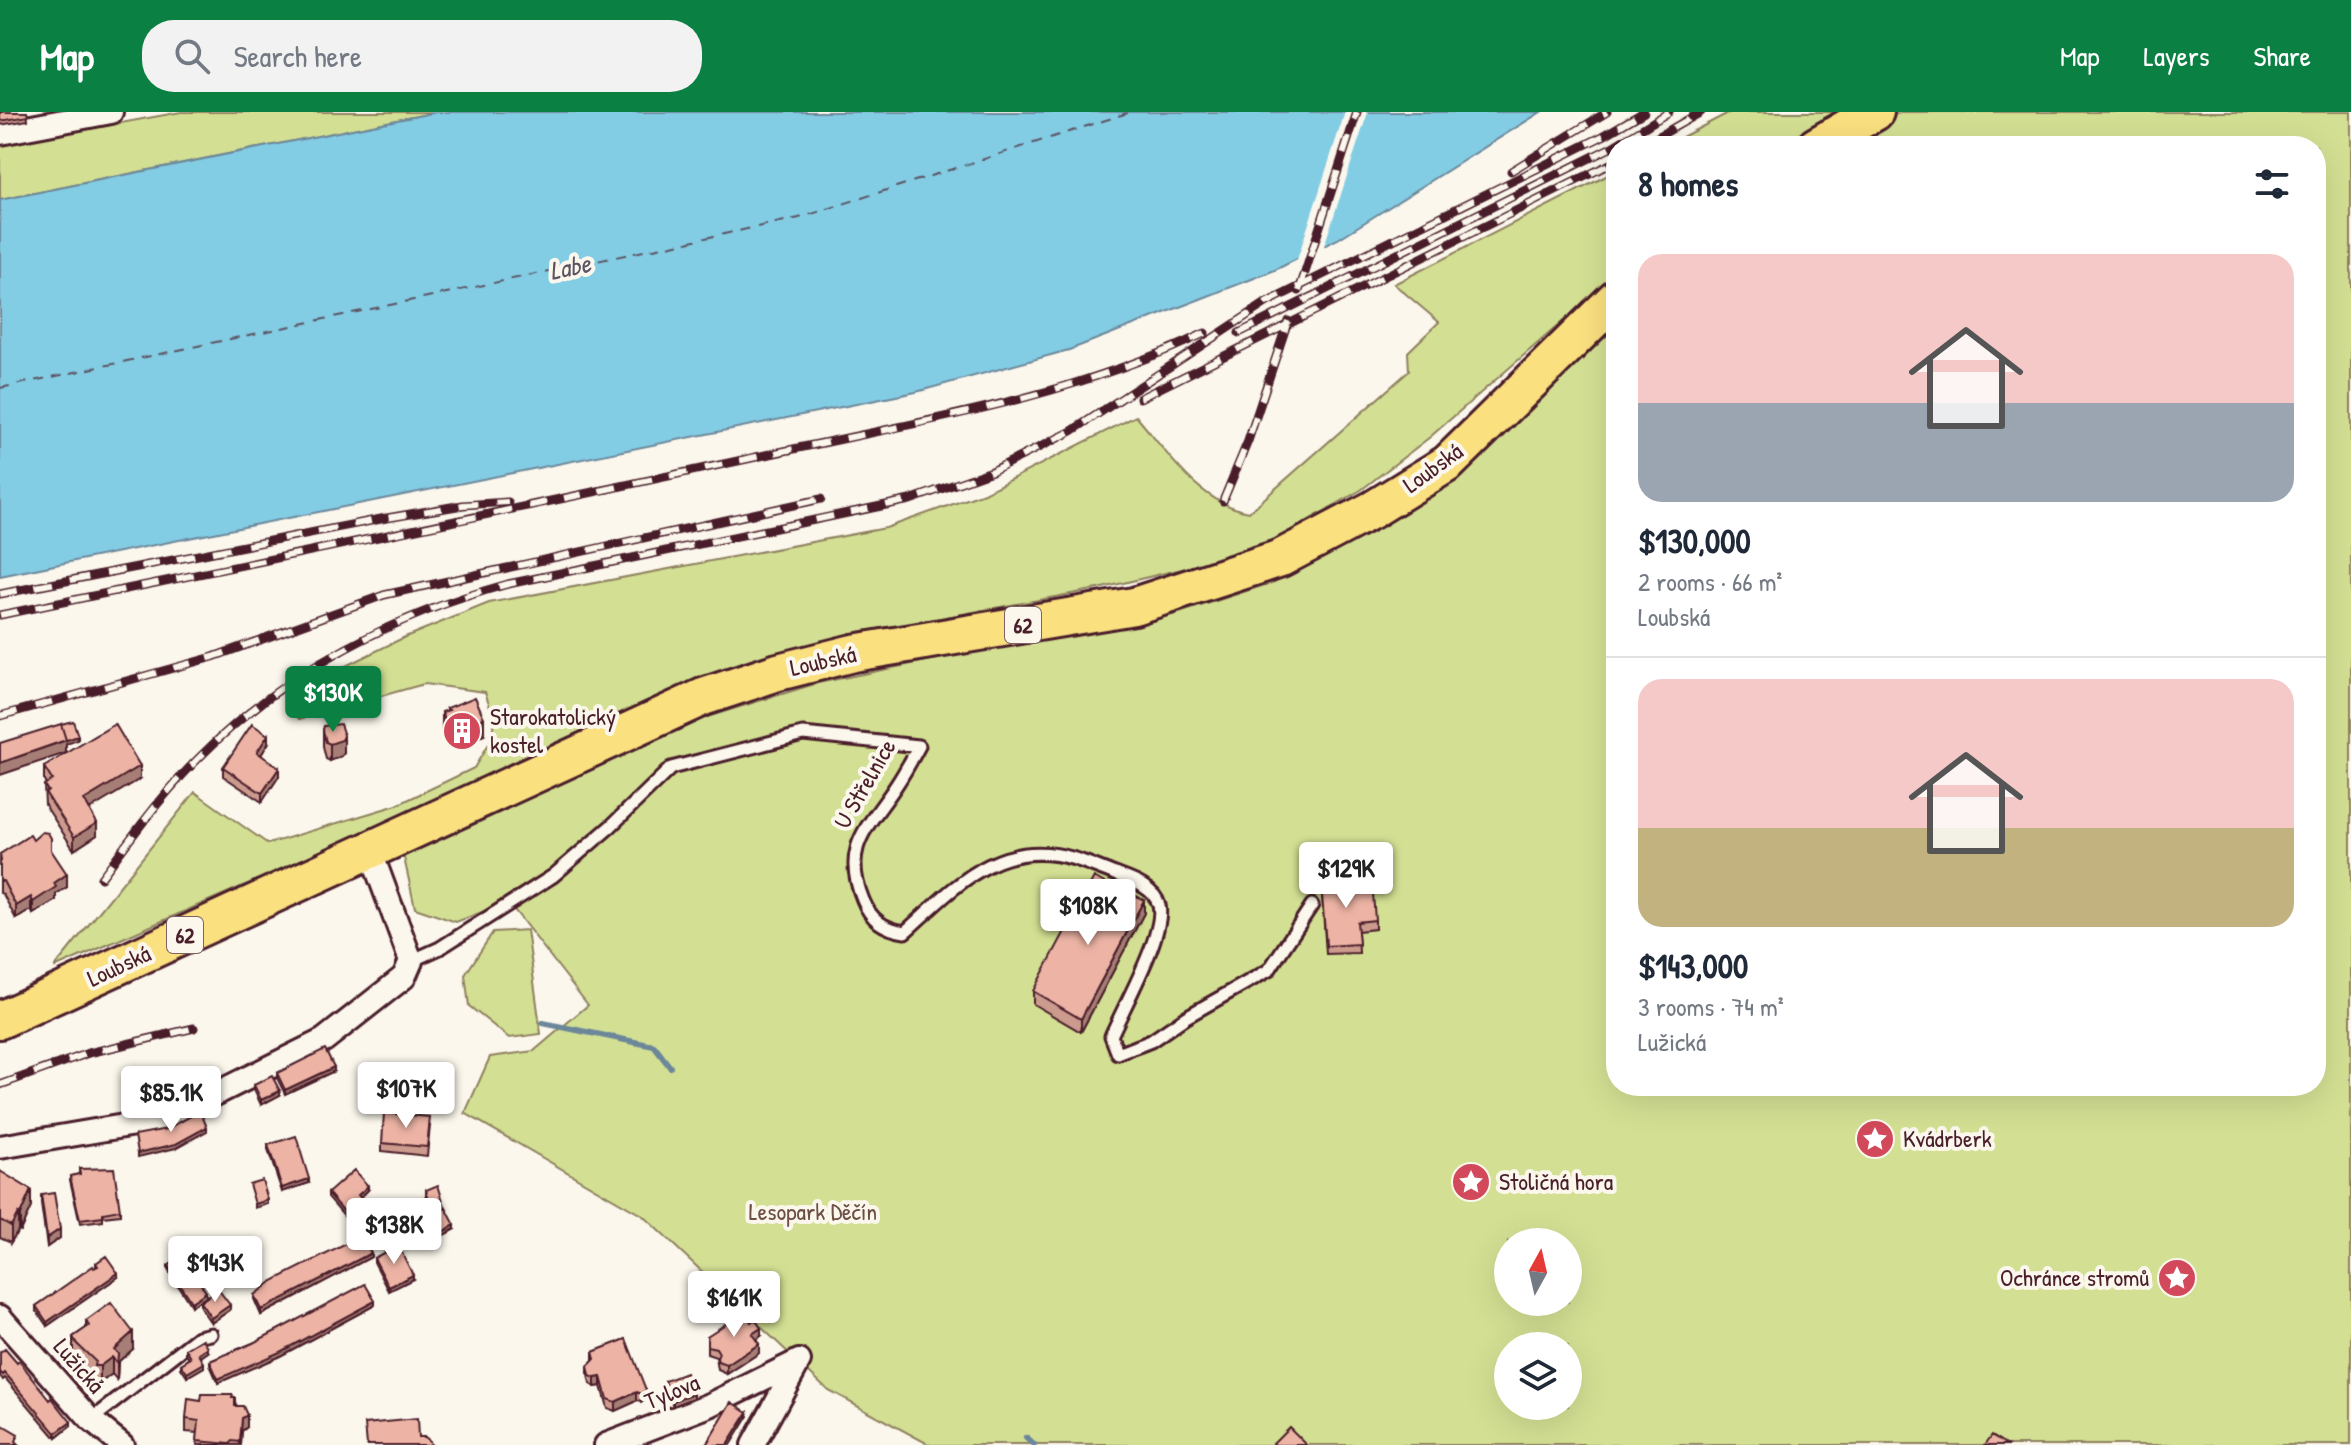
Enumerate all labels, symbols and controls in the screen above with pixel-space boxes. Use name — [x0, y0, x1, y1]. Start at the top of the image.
search box — [142, 20, 702, 92]
text: Map — [40, 30, 94, 82]
icon: search — [170, 34, 214, 78]
text: Search here — [234, 36, 362, 76]
text: Map — [2060, 37, 2100, 75]
text: Layers — [2144, 37, 2209, 75]
text: Share — [2253, 37, 2311, 75]
text: 8 homes — [1638, 161, 1738, 207]
icon: filters — [2250, 162, 2294, 206]
water label: Labe — [546, 245, 595, 288]
icon: home — [1894, 306, 2038, 450]
street label: Loubská — [1396, 435, 1469, 500]
text: $130,000 — [1638, 518, 1751, 564]
text: 2 rooms · 66 m² — [1638, 564, 1782, 599]
text: Loubská — [1638, 599, 1710, 634]
road number: 62 — [1005, 607, 1041, 643]
street label: Loubská — [787, 637, 859, 683]
pin: $130K — [277, 666, 389, 734]
text: $130K — [303, 674, 363, 709]
place label: Starokatolický kostel — [490, 700, 616, 760]
building icon: Starokatolický kostel — [441, 710, 483, 752]
icon: home — [1894, 731, 2038, 875]
street label: U Střelnice — [826, 733, 903, 834]
pin: $129K — [1290, 842, 1402, 910]
text: $129K — [1317, 850, 1375, 885]
pin: $108K — [1032, 879, 1144, 947]
text: $108K — [1058, 887, 1118, 922]
road number: 62 — [167, 917, 203, 953]
street label: Loubská — [82, 936, 156, 994]
text: $143,000 — [1638, 943, 1748, 989]
text: 3 rooms · 74 m² — [1638, 989, 1784, 1024]
text: Lužická — [1638, 1024, 1706, 1059]
pin: $107K — [350, 1062, 462, 1130]
pin: $85.1K — [106, 1066, 236, 1134]
text: $107K — [376, 1070, 436, 1105]
text: $85.1K — [139, 1074, 203, 1109]
place icon: Kvádrberk — [1854, 1118, 1896, 1160]
place label: Kvádrberk — [1903, 1122, 1992, 1154]
place icon: Stoličná hora — [1450, 1161, 1492, 1203]
place label: Stoličná hora — [1499, 1165, 1613, 1197]
park label: Lesopark Děčín — [749, 1195, 877, 1227]
pin: $138K — [338, 1198, 450, 1266]
text: $138K — [364, 1206, 424, 1241]
north arrow — [1494, 1228, 1582, 1316]
map controls — [1494, 1228, 1582, 1420]
pin: $143K — [159, 1236, 271, 1304]
text: $143K — [186, 1244, 244, 1279]
place icon: Ochránce stromů — [2156, 1257, 2198, 1299]
place label: Ochránce stromů — [2000, 1261, 2149, 1293]
pin: $161K — [678, 1271, 790, 1339]
text: $161K — [706, 1279, 762, 1314]
street label: Lužická — [47, 1331, 112, 1400]
button: layers — [1494, 1332, 1582, 1420]
street label: Tylova — [639, 1366, 704, 1416]

